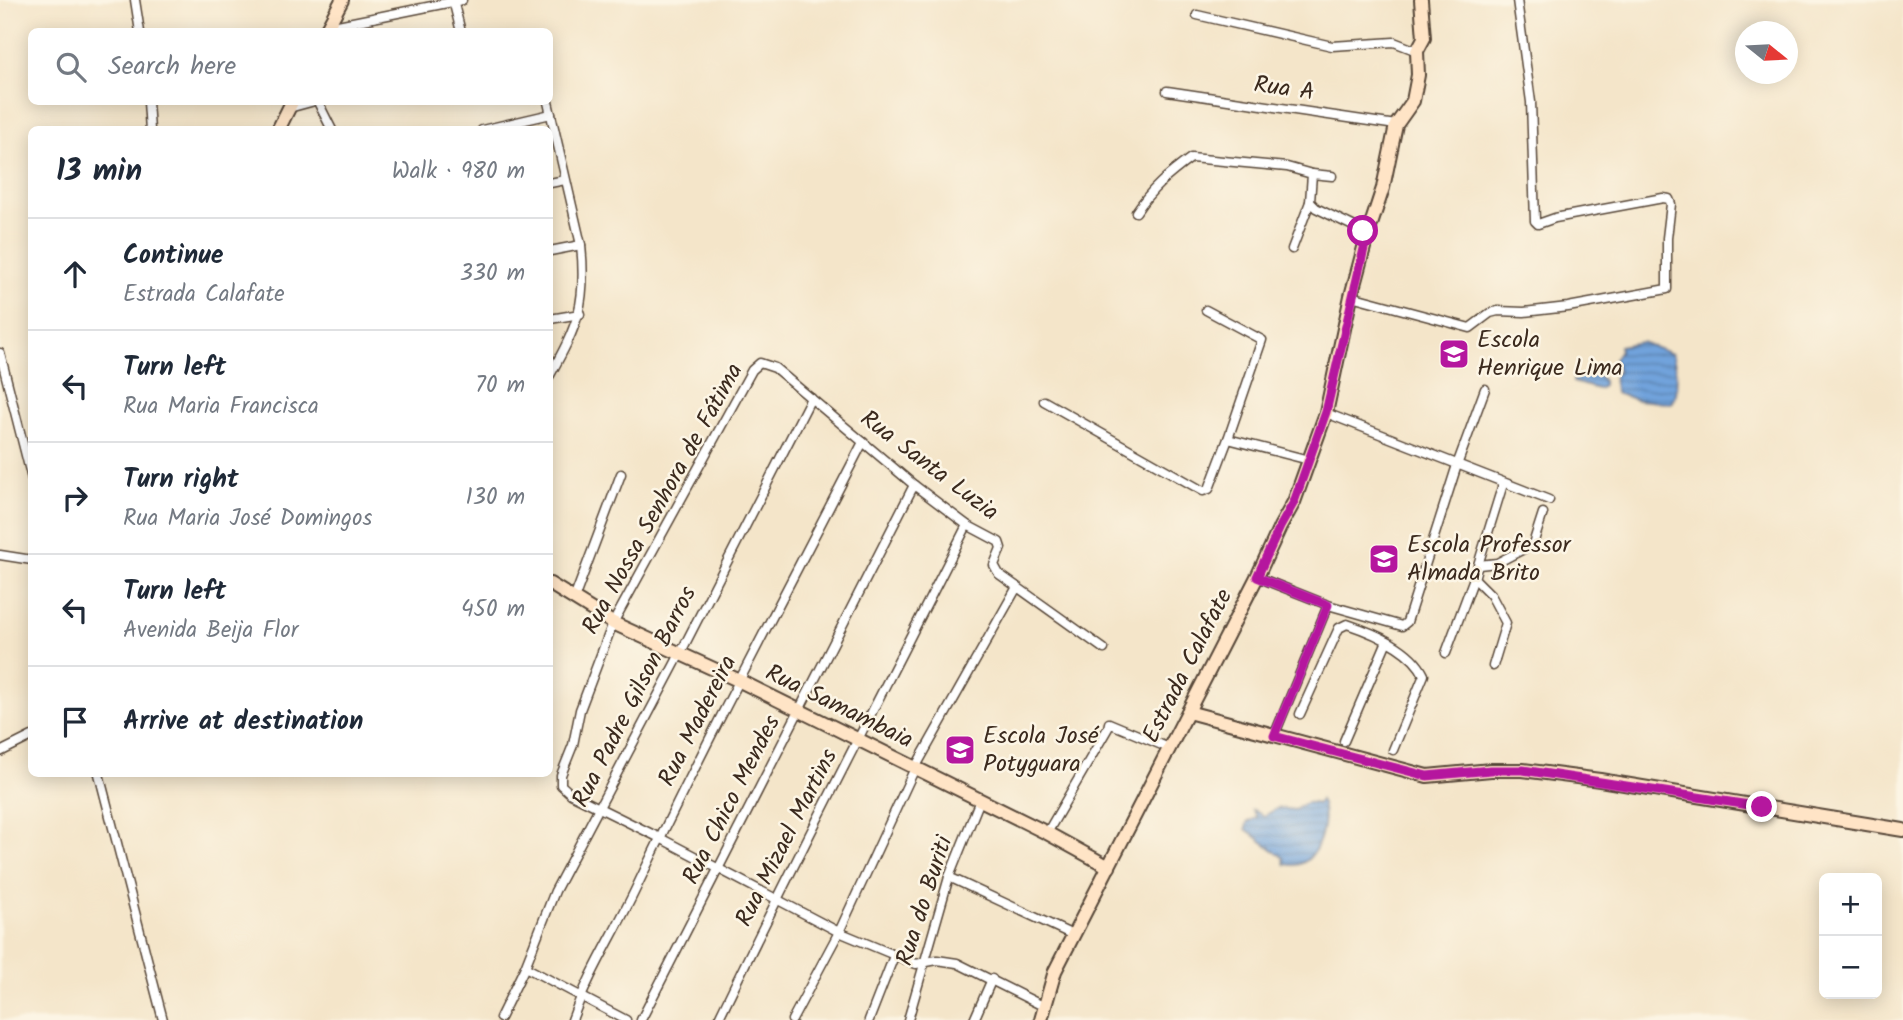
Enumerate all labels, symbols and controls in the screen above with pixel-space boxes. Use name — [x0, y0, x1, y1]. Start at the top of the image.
north arrow — [1735, 21, 1798, 84]
search box — [28, 28, 553, 105]
text: Search here — [108, 46, 236, 88]
icon: search — [52, 48, 90, 86]
street label: Rua A — [1251, 65, 1317, 113]
text: 13 min — [56, 148, 142, 196]
text: Walk · 980 m — [392, 154, 525, 190]
route start — [1347, 215, 1378, 246]
text: Continue — [123, 235, 224, 277]
icon: ahead — [56, 255, 94, 293]
text: 330 m — [460, 256, 525, 292]
text: Estrada Calafate — [123, 277, 285, 313]
place label: Escola Henrique Lima — [1477, 321, 1623, 388]
school or university icon: Escola Henrique Lima — [1437, 337, 1471, 371]
text: Turn left — [123, 347, 226, 389]
street label: Rua Nossa Senhora de Fátima — [572, 356, 754, 642]
icon: left — [56, 367, 94, 405]
text: 70 m — [475, 368, 525, 404]
text: Rua Maria Francisca — [123, 389, 319, 425]
street label: Rua Santa Luzia — [851, 401, 1007, 531]
text: Turn right — [123, 459, 239, 501]
icon: right — [56, 479, 94, 517]
text: 130 m — [466, 480, 525, 516]
text: Rua Maria José Domingos — [123, 501, 372, 537]
place label: Escola Professor Almada Brito — [1407, 526, 1573, 593]
school or university icon: Escola Professor Almada Brito — [1367, 542, 1401, 576]
text: Turn left — [123, 571, 226, 613]
street label: Rua Padre Gilson Barros — [562, 579, 708, 815]
street label: Estrada Calafate — [1132, 582, 1244, 750]
icon: left — [56, 591, 94, 629]
text: 450 m — [461, 592, 525, 628]
text: Avenida Beija Flor — [123, 613, 298, 649]
street label: Rua Madereira — [648, 648, 748, 794]
street label: Rua Samambaia — [758, 654, 920, 760]
text: Arrive at destination — [123, 701, 363, 743]
icon: arrive — [56, 703, 94, 741]
street label: Rua Chico Mendes — [672, 708, 792, 892]
place label: Escola José Potyguara — [983, 717, 1100, 784]
school or university icon: Escola José Potyguara — [943, 733, 977, 767]
street label: Rua Mizael Martins — [725, 742, 849, 934]
route end — [1746, 791, 1777, 822]
street label: Rua do Buriti — [886, 830, 965, 971]
map controls — [1819, 873, 1882, 999]
button: + — [1819, 873, 1882, 936]
button: − — [1819, 936, 1882, 999]

